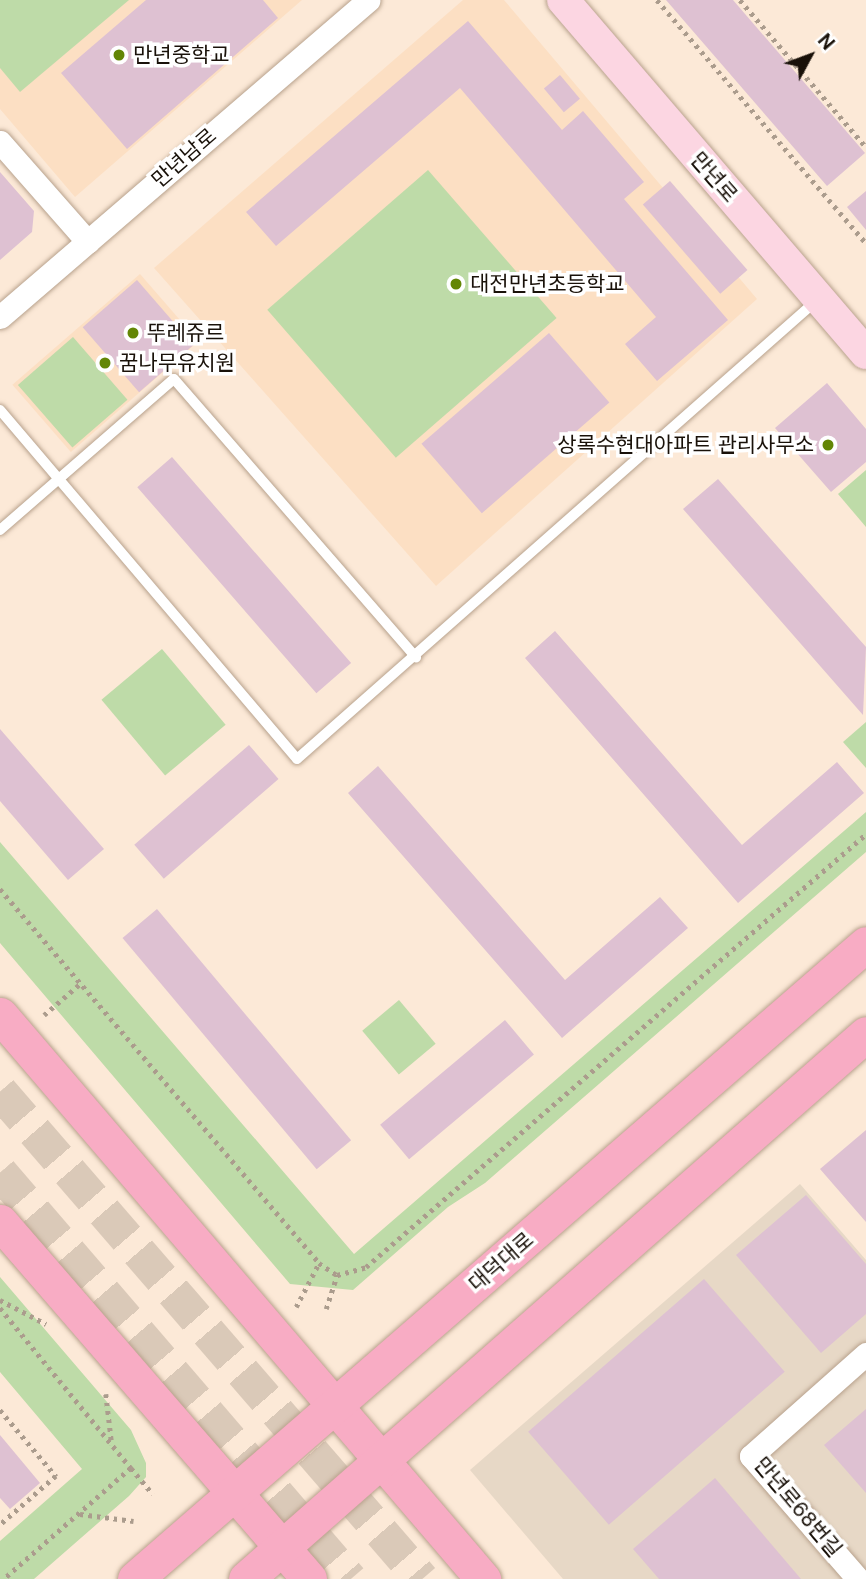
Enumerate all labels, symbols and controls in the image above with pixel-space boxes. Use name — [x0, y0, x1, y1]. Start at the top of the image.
north arrow — [775, 21, 845, 91]
text: N — [812, 28, 840, 55]
place label: 만년중학교 — [133, 42, 230, 68]
marker: 만년중학교 — [111, 47, 127, 63]
street label: 만년남로 — [147, 123, 221, 193]
street label: 만년로 — [685, 147, 743, 207]
place label: 대전만년초등학교 — [470, 271, 625, 297]
marker: 대전만년초등학교 — [448, 276, 464, 292]
place label: 뚜레쥬르 — [147, 320, 224, 346]
marker: 뚜레쥬르 — [125, 325, 141, 341]
place label: 꿈나무유치원 — [119, 350, 235, 376]
marker: 꿈나무유치원 — [97, 355, 113, 371]
place label: 상록수현대아파트 관리사무소 — [557, 432, 814, 458]
marker: 상록수현대아파트 관리사무소 — [820, 437, 836, 453]
street label: 대덕대로 — [464, 1227, 538, 1297]
street label: 만년로68번길 — [749, 1452, 847, 1562]

